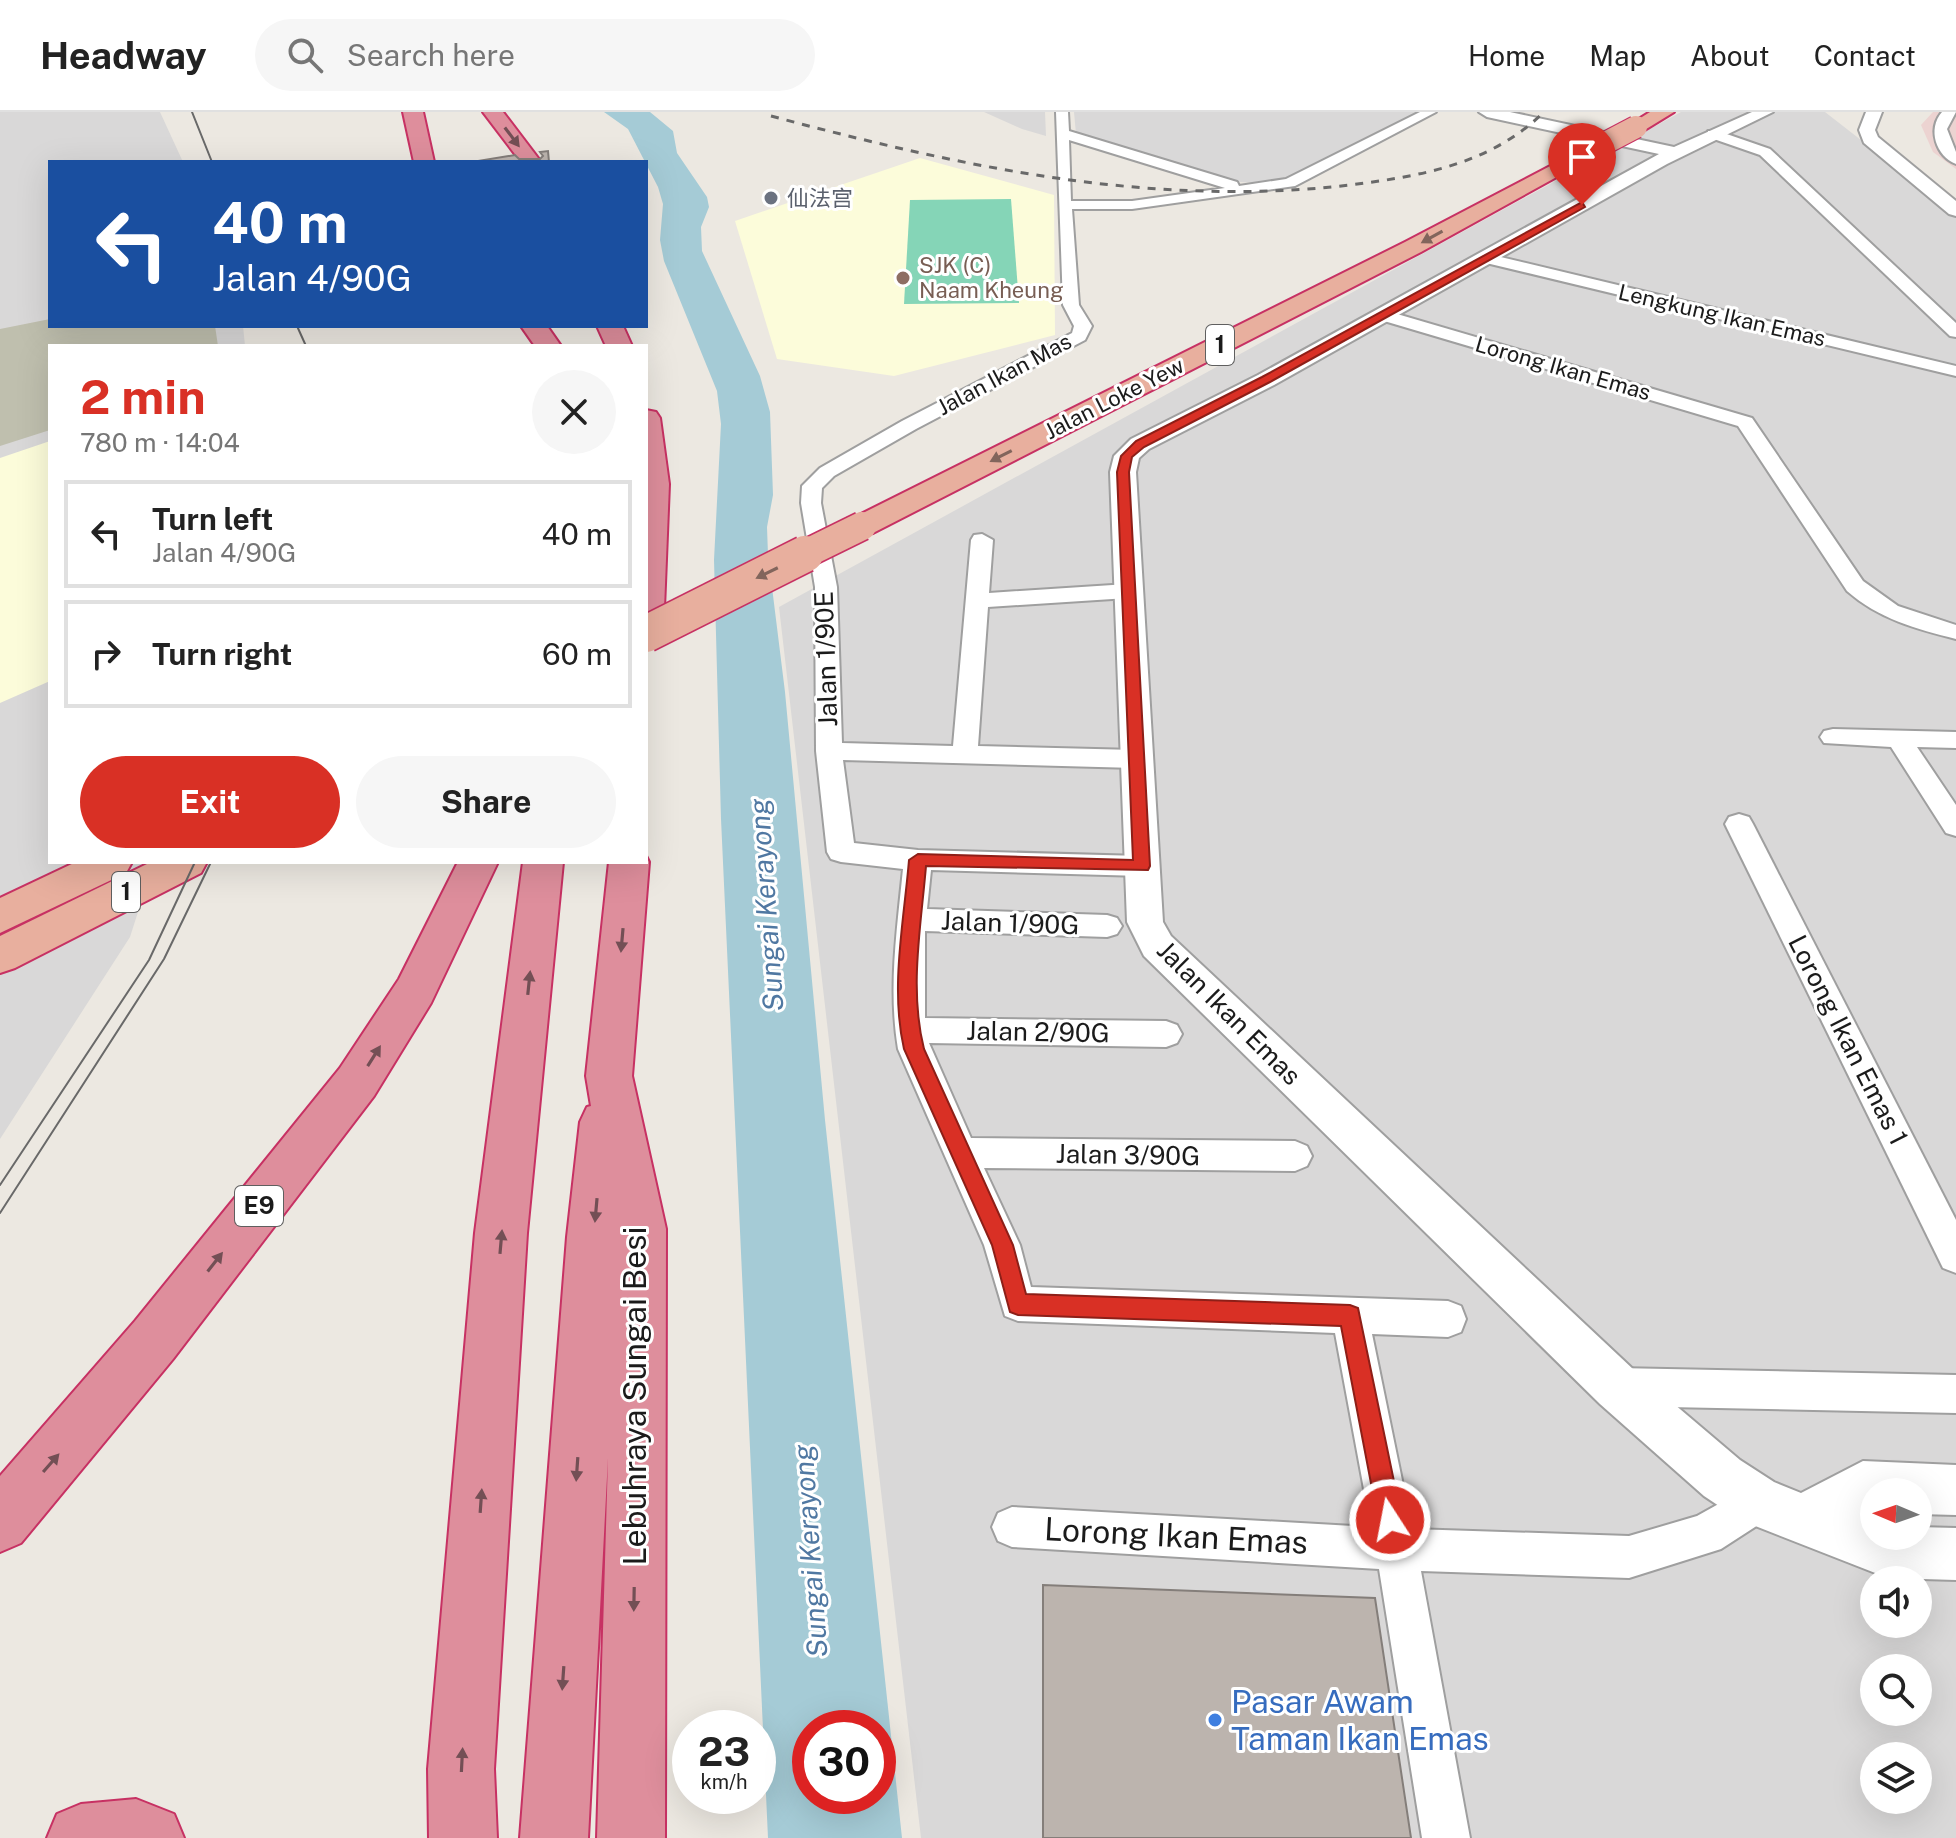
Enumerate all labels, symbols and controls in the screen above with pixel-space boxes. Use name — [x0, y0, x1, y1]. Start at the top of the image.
search box — [255, 19, 815, 91]
text: Headway — [40, 33, 207, 78]
icon: search — [283, 33, 327, 77]
text: Search here — [347, 37, 515, 73]
text: Home — [1468, 39, 1545, 72]
text: Map — [1589, 39, 1646, 72]
text: About — [1690, 39, 1770, 72]
text: Contact — [1814, 39, 1916, 72]
pin — [1548, 123, 1616, 205]
one-way arrow — [504, 127, 520, 147]
icon: arrive — [1560, 135, 1604, 179]
place label: 仙法宫 — [787, 185, 853, 211]
marker: 仙法宫 — [762, 189, 780, 207]
text: 40 m — [212, 190, 348, 256]
icon: left — [80, 192, 184, 296]
one-way arrow — [1421, 230, 1444, 243]
place label: SJK (C) Naam Kheung — [919, 252, 1064, 303]
text: Jalan 4/90G — [212, 257, 412, 299]
marker: SJK (C) Naam Kheung — [894, 269, 912, 287]
street label: Lengkung Ikan Emas — [1616, 278, 1828, 352]
road number: 1 — [1206, 325, 1234, 365]
street label: Jalan Ikan Mas — [932, 328, 1076, 420]
street label: Lorong Ikan Emas — [1472, 331, 1654, 405]
street label: Jalan Loke Yew — [1040, 352, 1188, 444]
text: 2 min — [80, 368, 206, 425]
button: close — [532, 370, 616, 454]
text: 780 m · 14:04 — [80, 427, 240, 458]
one-way arrow — [989, 449, 1012, 462]
text: Turn left — [152, 501, 273, 537]
icon: left — [84, 512, 128, 556]
text: 40 m — [542, 516, 612, 552]
text: Jalan 4/90G — [152, 537, 296, 568]
one-way arrow — [756, 567, 779, 580]
street label: Jalan 1/90E — [808, 591, 843, 727]
icon: right — [84, 632, 128, 676]
text: Turn right — [152, 636, 292, 672]
text: 60 m — [542, 636, 612, 672]
button: Exit — [80, 756, 340, 848]
button: Share — [356, 756, 616, 848]
water label: Sungai Kerayong — [742, 797, 789, 1013]
road number: 1 — [112, 872, 140, 912]
street label: Jalan 1/90G — [940, 905, 1080, 940]
one-way arrow — [615, 928, 628, 953]
street label: Lorong Ikan Emas 1 — [1782, 930, 1915, 1150]
street label: Jalan Ikan Emas — [1151, 934, 1308, 1091]
one-way arrow — [523, 970, 536, 995]
street label: Jalan 2/90G — [966, 1015, 1110, 1048]
one-way arrow — [366, 1045, 380, 1067]
street label: Jalan 3/90G — [1056, 1138, 1201, 1171]
road number: E9 — [235, 1186, 283, 1226]
one-way arrow — [589, 1197, 602, 1222]
street label: Lebuhraya Sungai Besi — [616, 1227, 653, 1565]
one-way arrow — [495, 1229, 508, 1254]
one-way arrow — [207, 1252, 223, 1272]
water label: Sungai Kerayong — [786, 1443, 833, 1659]
one-way arrow — [42, 1453, 59, 1473]
one-way arrow — [570, 1457, 583, 1482]
position arrow — [1348, 1478, 1432, 1562]
north arrow — [1860, 1478, 1932, 1550]
map controls — [1860, 1478, 1932, 1814]
one-way arrow — [475, 1488, 488, 1513]
street label: Lorong Ikan Emas — [1043, 1510, 1309, 1561]
button: sound — [1860, 1566, 1932, 1638]
one-way arrow — [628, 1587, 641, 1612]
button: search — [1860, 1654, 1932, 1726]
one-way arrow — [557, 1666, 570, 1691]
place label: Pasar Awam Taman Ikan Emas — [1231, 1683, 1489, 1757]
speed limit sign: 30 — [792, 1710, 896, 1814]
marker: Pasar Awam Taman Ikan Emas — [1206, 1711, 1224, 1729]
text: 23 — [698, 1728, 750, 1775]
button: layers — [1860, 1742, 1932, 1814]
one-way arrow — [456, 1747, 469, 1772]
text: km/h — [700, 1770, 748, 1794]

